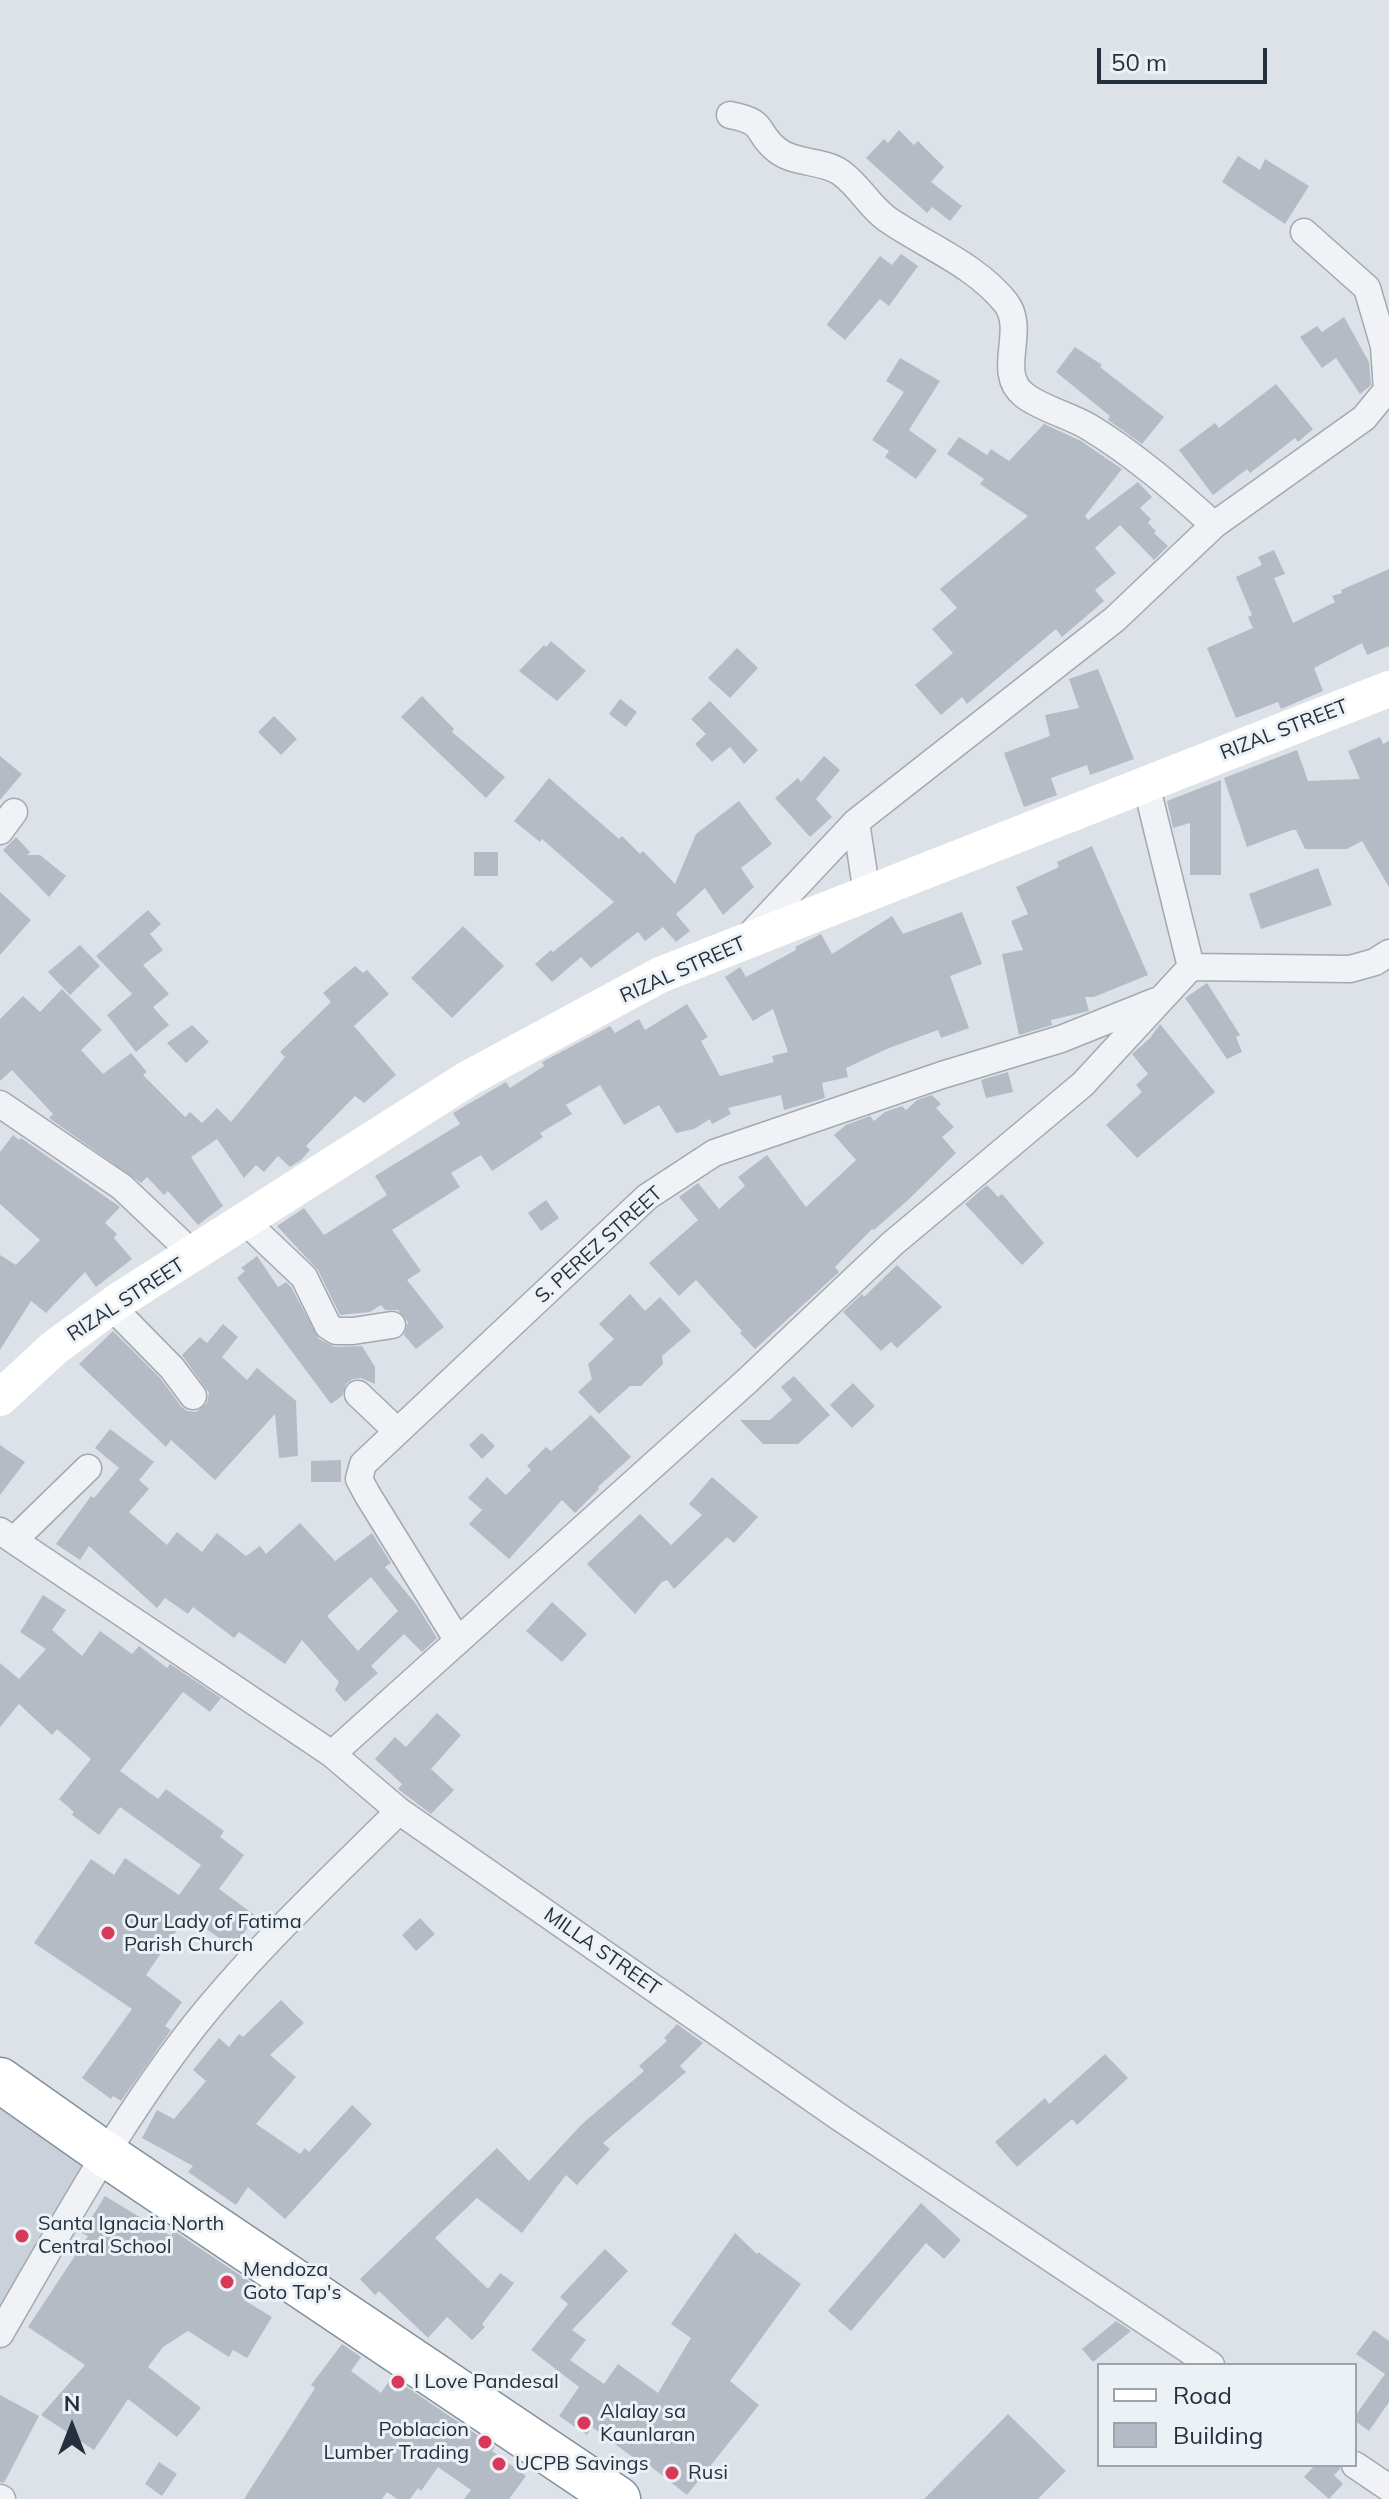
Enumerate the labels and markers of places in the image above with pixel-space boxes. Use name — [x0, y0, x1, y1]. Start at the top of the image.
place label: Our Lady of Fatima Parish Church — [124, 1910, 302, 1957]
marker: Our Lady of Fatima Parish Church — [99, 1924, 117, 1942]
place label: Santa Ignacia North Central School — [38, 2212, 224, 2259]
marker: Santa Ignacia North Central School — [13, 2227, 31, 2245]
place label: Mendoza Goto Tap's — [243, 2258, 341, 2305]
marker: Mendoza Goto Tap's — [218, 2273, 236, 2291]
place label: I Love Pandesal — [414, 2370, 559, 2394]
marker: I Love Pandesal — [389, 2373, 407, 2391]
place label: Alalay sa Kaunlaran — [600, 2400, 696, 2447]
marker: Alalay sa Kaunlaran — [575, 2414, 593, 2432]
place label: Poblacion Lumber Trading — [324, 2418, 469, 2465]
marker: Poblacion Lumber Trading — [476, 2433, 494, 2451]
place label: UCPB Savings — [515, 2452, 649, 2476]
marker: UCPB Savings — [490, 2455, 508, 2473]
place label: Rusi — [688, 2461, 728, 2485]
marker: Rusi — [663, 2464, 681, 2482]

